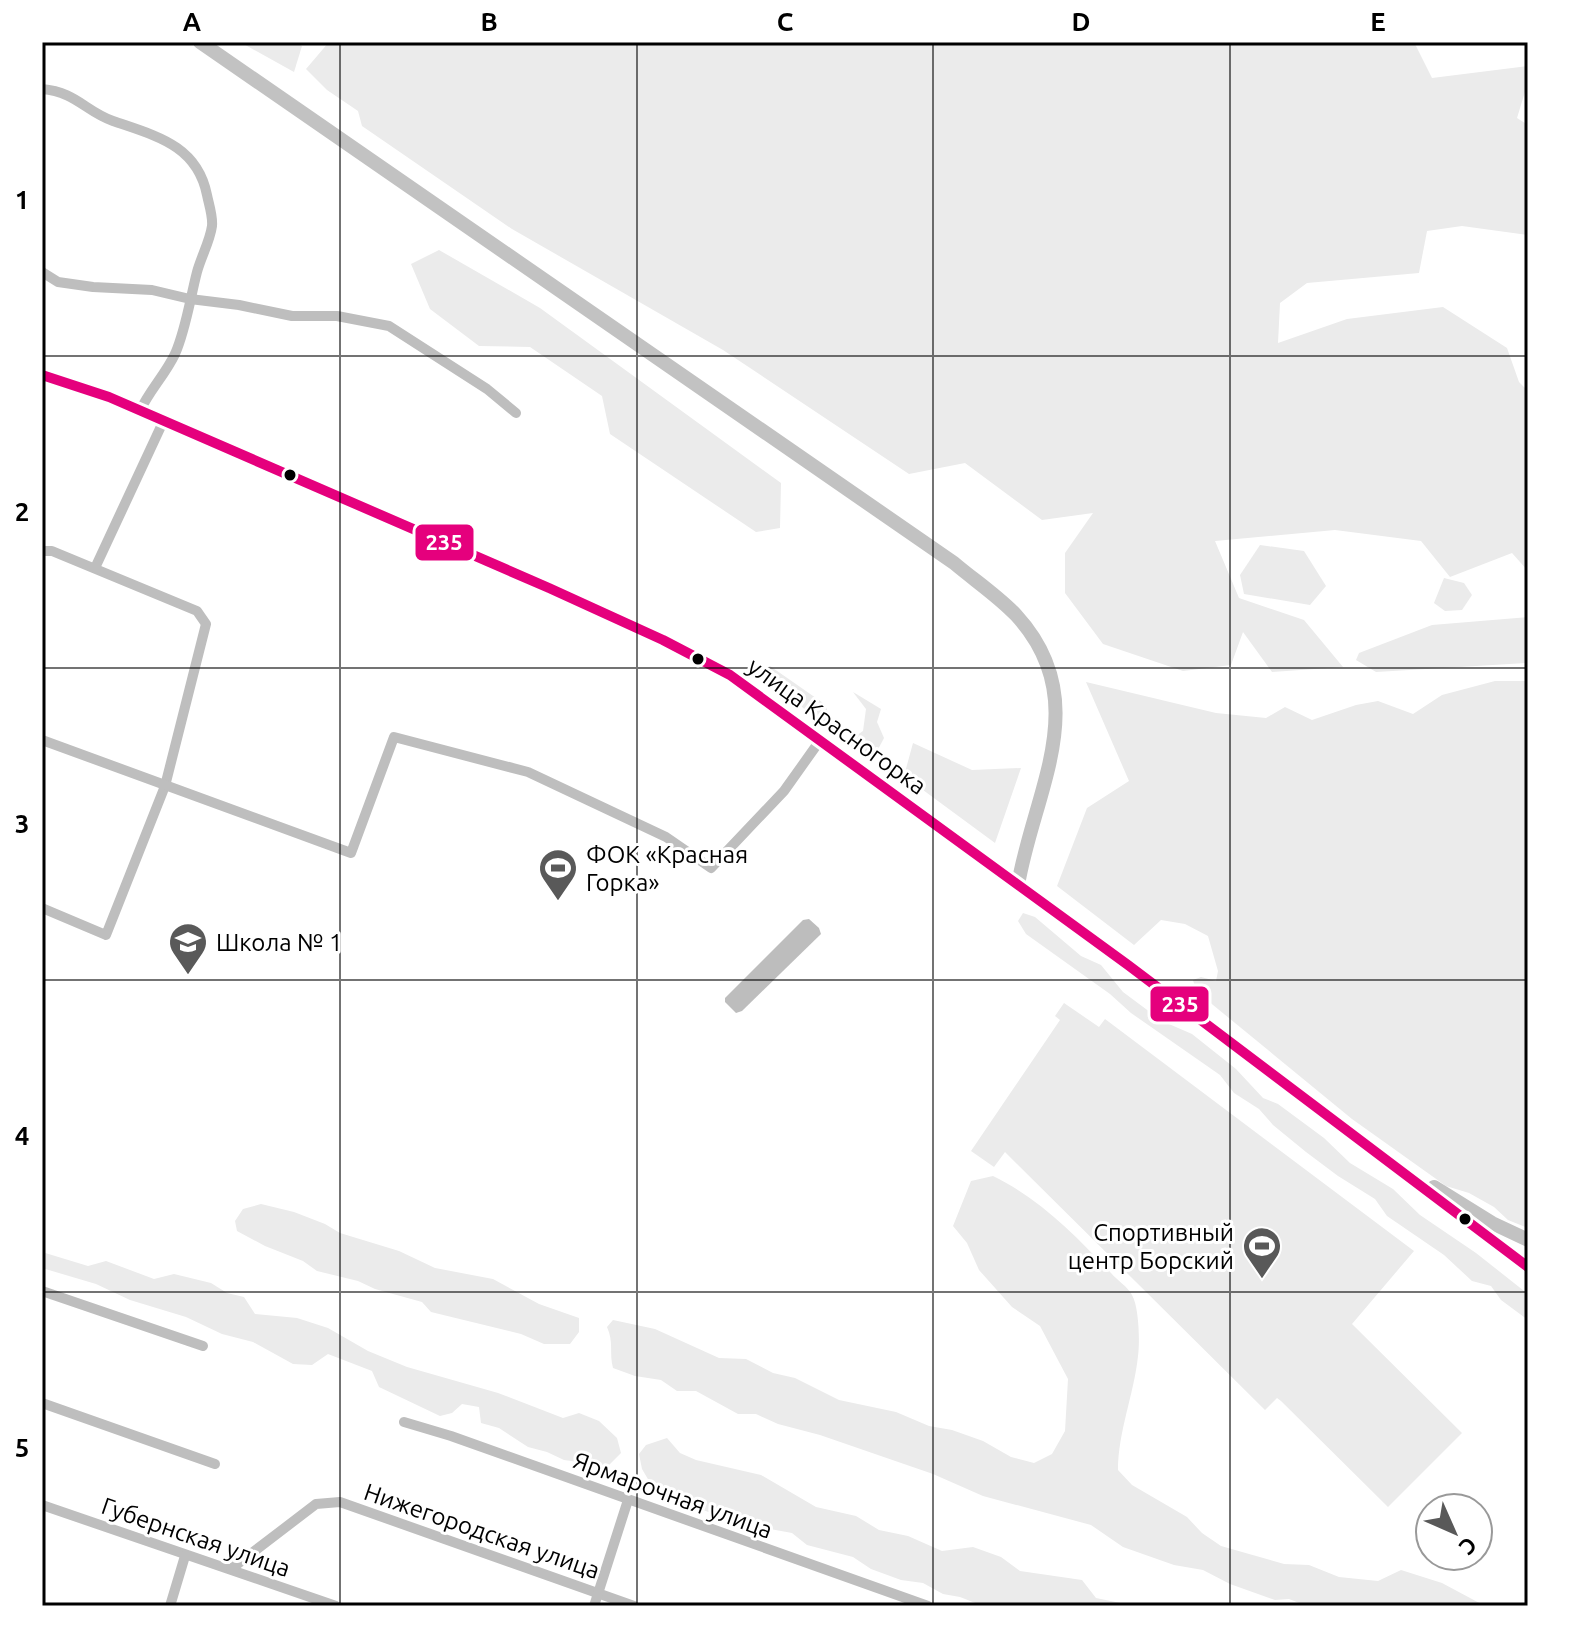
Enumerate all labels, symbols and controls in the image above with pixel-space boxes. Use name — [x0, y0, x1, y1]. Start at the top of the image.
text: A — [183, 7, 202, 36]
text: B — [480, 7, 498, 36]
text: C — [777, 7, 794, 36]
text: D — [1072, 7, 1090, 36]
text: E — [1370, 7, 1386, 36]
text: 1 — [15, 185, 29, 214]
unlabelled marker — [282, 467, 298, 483]
text: 2 — [15, 497, 29, 526]
line badge: 235 — [414, 523, 475, 562]
text: 235 — [425, 529, 463, 554]
unlabelled marker — [690, 651, 706, 667]
street label: улица Красногорка — [743, 652, 931, 800]
text: 3 — [15, 809, 29, 838]
place label: ФОК «Красная Горка» — [586, 841, 748, 896]
sports icon: ФОК «Красная Горка» — [537, 847, 579, 902]
school or university icon: Школа № 1 — [167, 921, 209, 976]
place label: Школа № 1 — [216, 929, 343, 956]
line badge: 235 — [1149, 985, 1210, 1023]
text: 235 — [1161, 991, 1199, 1016]
text: 4 — [15, 1121, 29, 1150]
unlabelled marker — [1457, 1211, 1473, 1227]
place label: Спортивный центр Борский — [1068, 1219, 1234, 1274]
sports icon: Спортивный центр Борский — [1241, 1225, 1283, 1280]
text: 5 — [15, 1433, 29, 1462]
street label: Ярмарочная улица — [570, 1446, 776, 1544]
street label: Нижегородская улица — [361, 1478, 603, 1584]
street label: Губернская улица — [98, 1492, 294, 1582]
north arrow — [1414, 1492, 1494, 1572]
text: С — [1455, 1533, 1482, 1560]

